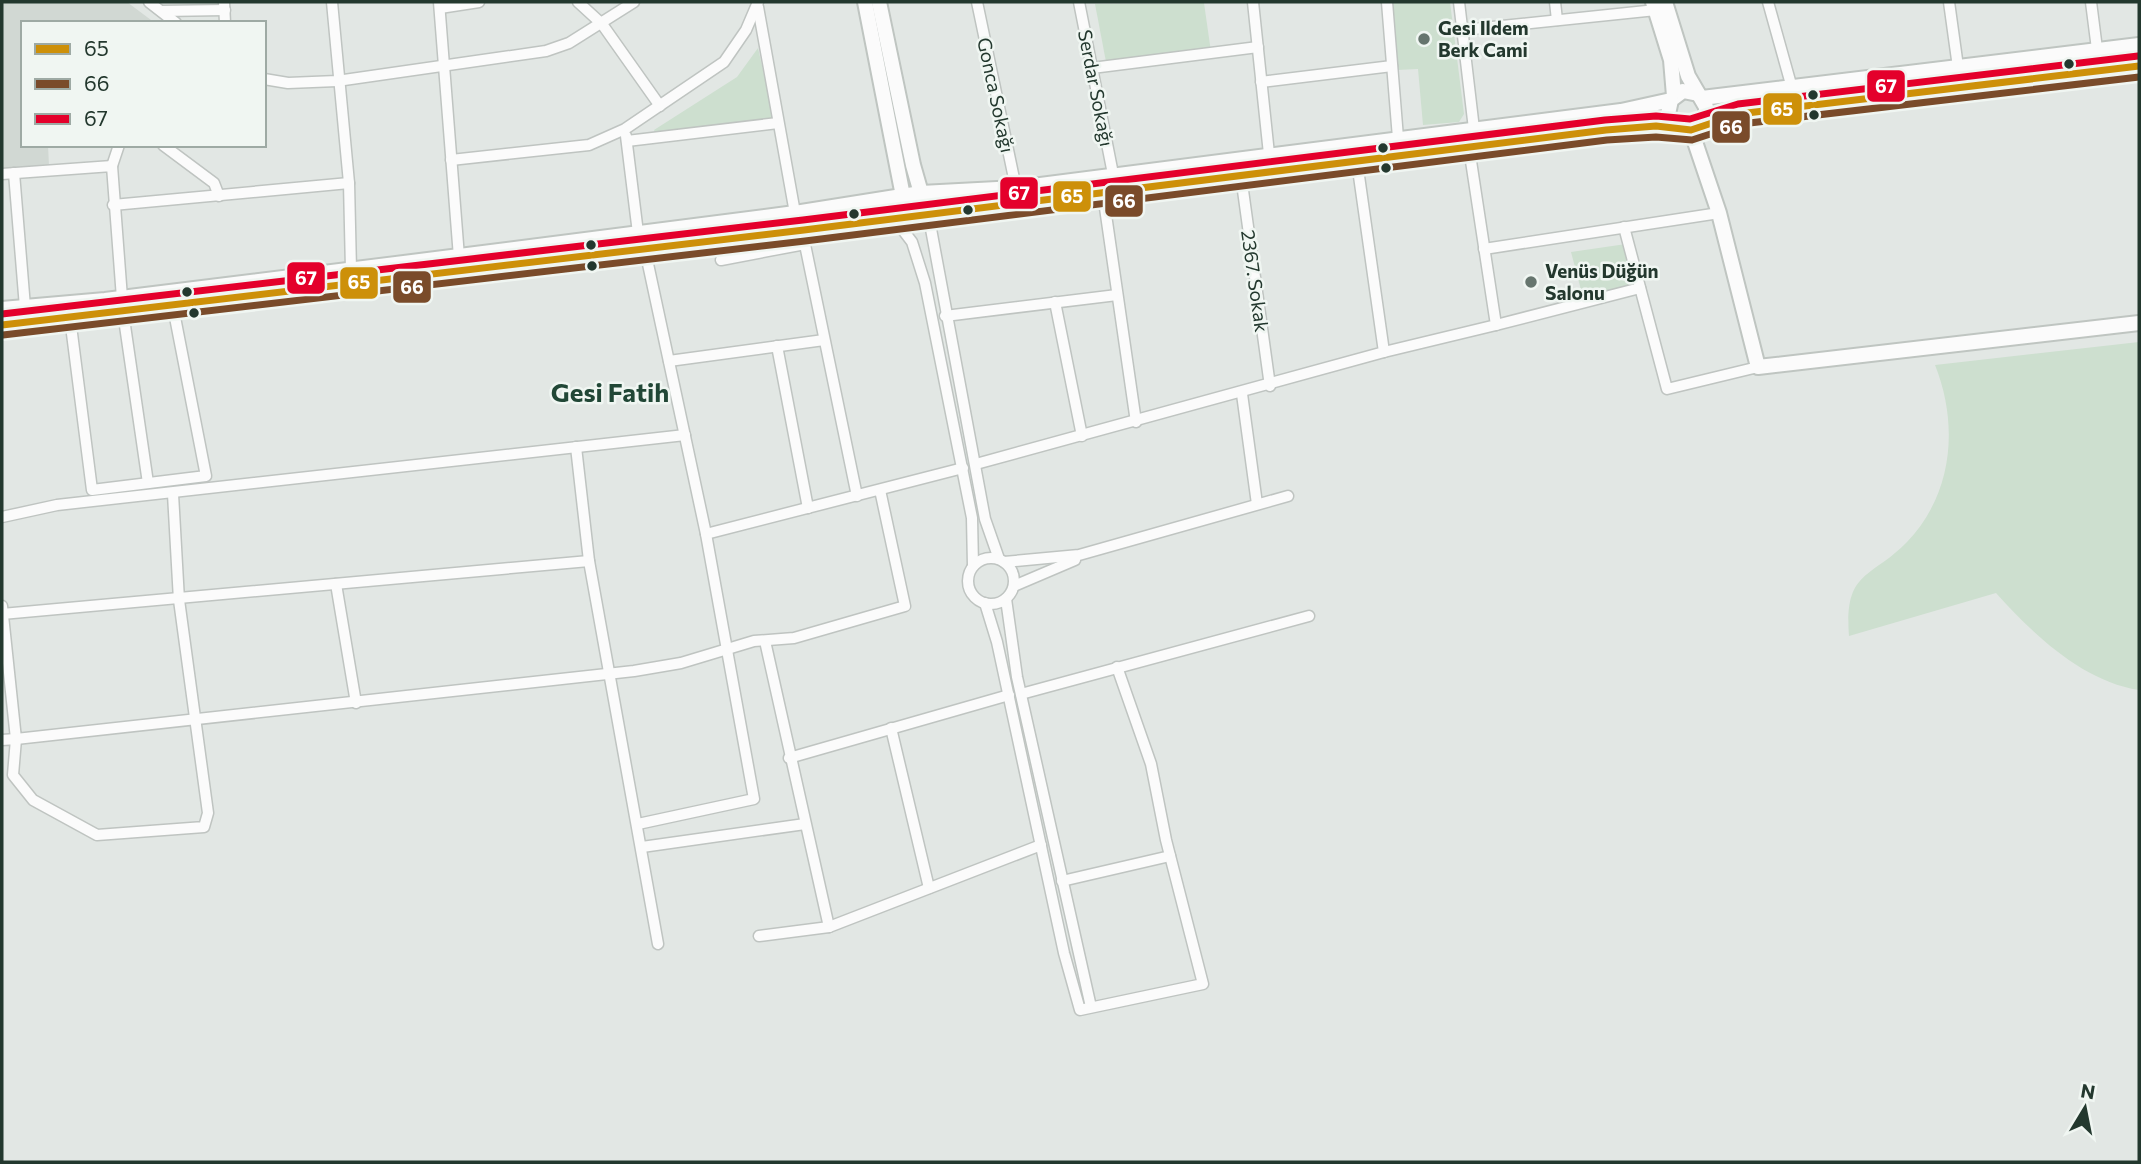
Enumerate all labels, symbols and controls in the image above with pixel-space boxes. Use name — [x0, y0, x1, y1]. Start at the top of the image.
place label: Gesi Ildem Berk Cami — [1438, 16, 1528, 61]
legend — [21, 21, 266, 147]
street label: Serdar Sokağı — [1074, 28, 1119, 148]
marker: Gesi Ildem Berk Cami — [1416, 31, 1432, 47]
text: 65 — [84, 35, 109, 60]
street label: Gonca Sokağı — [973, 35, 1020, 155]
unlabelled marker — [2062, 57, 2076, 71]
line badge: 67 — [1866, 69, 1906, 103]
text: 66 — [84, 70, 110, 95]
text: 67 — [1875, 74, 1897, 97]
unlabelled marker — [1806, 88, 1820, 102]
line badge: 65 — [1762, 92, 1803, 126]
text: 65 — [1771, 97, 1793, 120]
text: 67 — [84, 105, 108, 130]
unlabelled marker — [1807, 108, 1821, 122]
line badge: 66 — [1711, 110, 1751, 144]
text: 66 — [1719, 115, 1743, 138]
unlabelled marker — [1376, 141, 1390, 155]
unlabelled marker — [1379, 161, 1393, 175]
line badge: 67 — [999, 176, 1039, 210]
line badge: 65 — [1052, 180, 1092, 213]
text: 67 — [1008, 181, 1030, 204]
text: 65 — [1061, 184, 1083, 207]
line badge: 66 — [1104, 184, 1144, 218]
text: 66 — [1112, 189, 1136, 212]
unlabelled marker — [961, 203, 975, 217]
unlabelled marker — [847, 207, 861, 221]
street label: 2367. Sokak — [1237, 228, 1274, 333]
unlabelled marker — [584, 238, 598, 252]
unlabelled marker — [585, 259, 599, 273]
place label: Venüs Düğün Salonu — [1545, 259, 1659, 304]
line badge: 67 — [286, 261, 326, 295]
text: 67 — [295, 266, 317, 289]
line badge: 65 — [339, 266, 379, 300]
text: 65 — [348, 270, 370, 293]
line badge: 66 — [392, 270, 432, 304]
marker: Venüs Düğün Salonu — [1523, 274, 1539, 290]
text: 66 — [400, 275, 424, 298]
unlabelled marker — [180, 285, 194, 299]
unlabelled marker — [187, 306, 201, 320]
district label: Gesi Fatih — [551, 376, 669, 407]
north arrow — [2050, 1073, 2120, 1143]
text: N — [2079, 1078, 2097, 1103]

